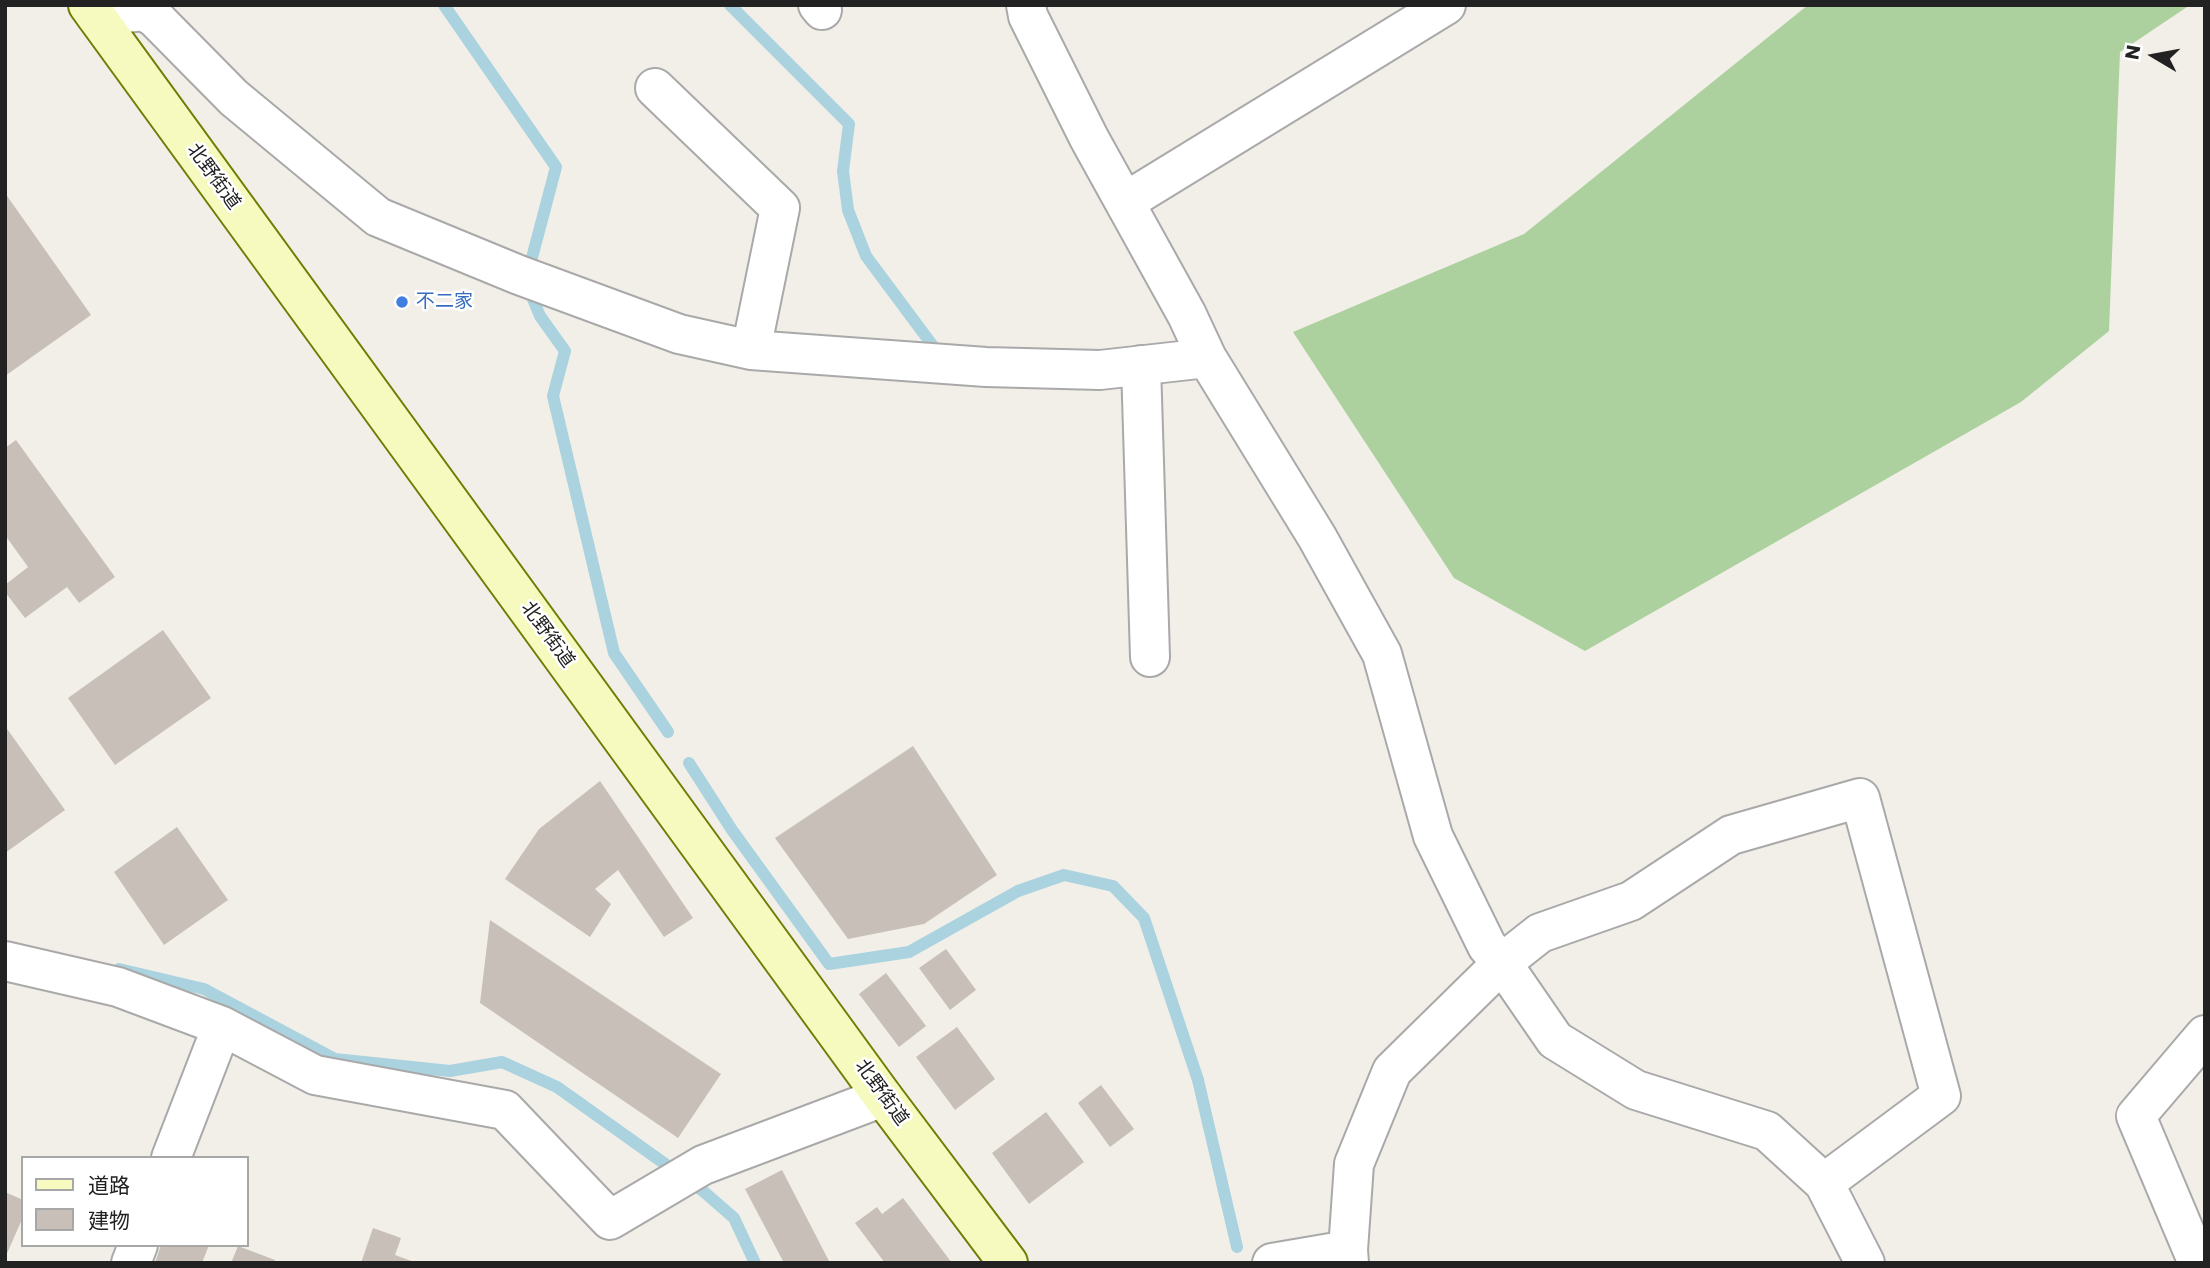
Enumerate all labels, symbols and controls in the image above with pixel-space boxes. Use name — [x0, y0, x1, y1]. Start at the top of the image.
north arrow — [2119, 21, 2189, 91]
text: N — [2118, 43, 2147, 62]
street label: 北野街道 — [181, 140, 245, 214]
place label: 不二家 — [416, 291, 473, 313]
marker: 不二家 — [394, 294, 410, 310]
street label: 北野街道 — [515, 598, 579, 672]
street label: 北野街道 — [849, 1056, 913, 1130]
legend — [21, 1156, 248, 1247]
text: 道路 — [88, 1171, 130, 1200]
text: 建物 — [88, 1206, 130, 1235]

